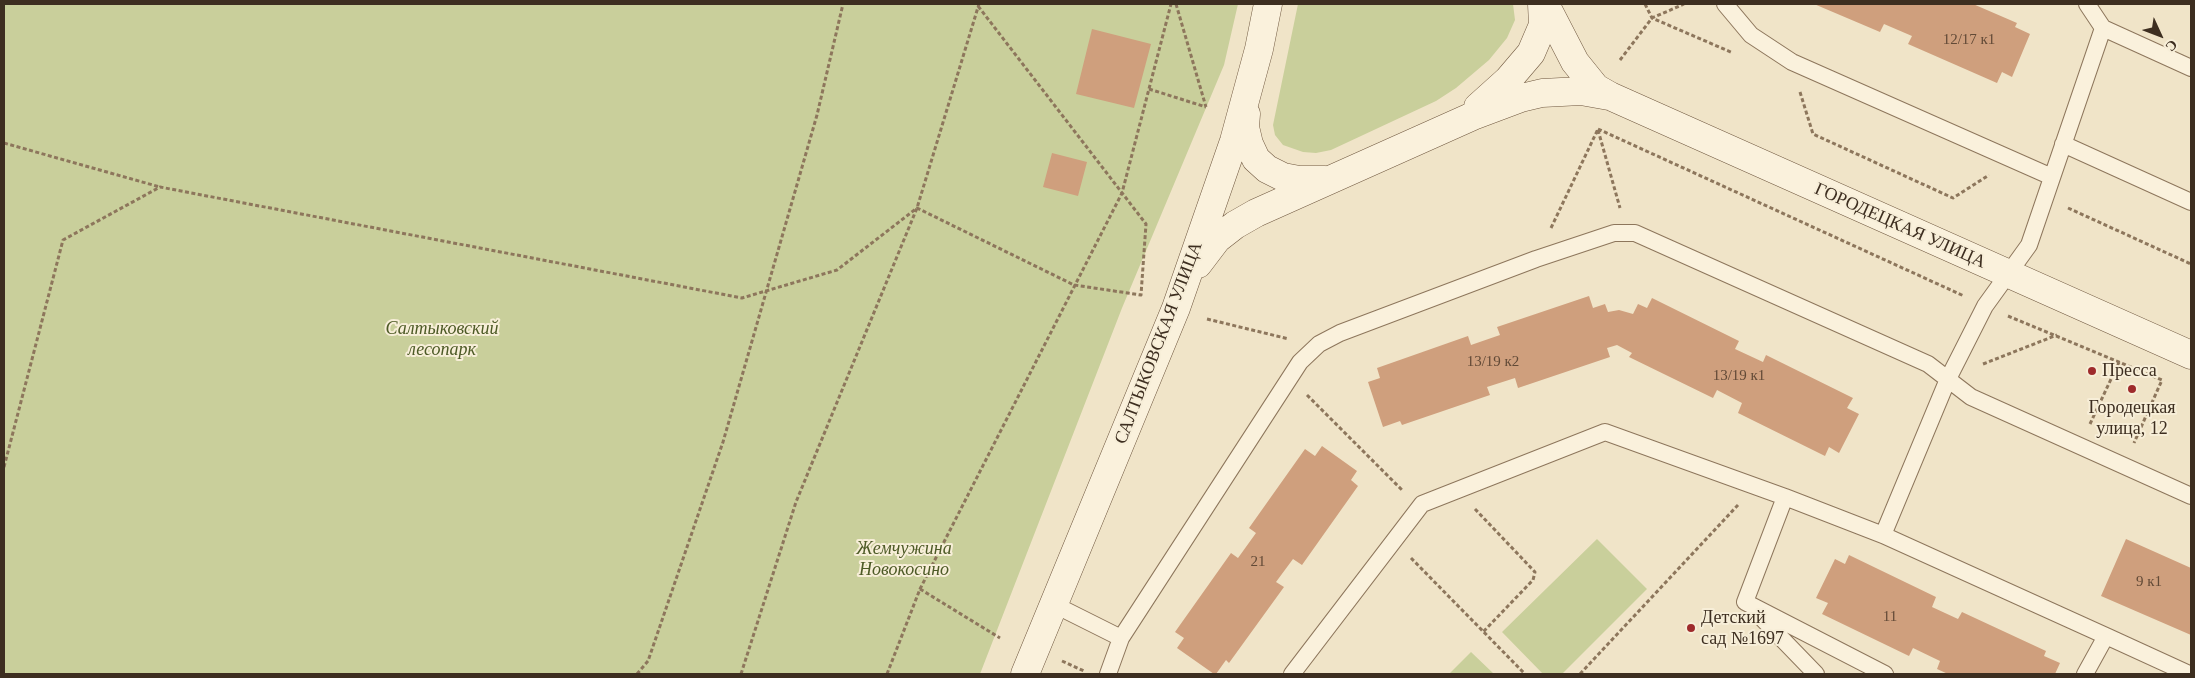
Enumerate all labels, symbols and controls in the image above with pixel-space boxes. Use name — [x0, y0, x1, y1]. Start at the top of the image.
north arrow — [2135, 10, 2185, 60]
house number: 12/17 к1 — [1943, 31, 1995, 49]
text: С — [2162, 37, 2180, 54]
street label: ГОРОДЕЦКАЯ УЛИЦА — [1811, 179, 1989, 273]
street label: САЛТЫКОВСКАЯ УЛИЦА — [1110, 239, 1208, 447]
park label: Салтыковский лесопарк — [386, 318, 498, 360]
house number: 13/19 к2 — [1467, 353, 1519, 371]
place label: Пресса — [2102, 360, 2157, 382]
marker: Пресса — [2086, 365, 2098, 377]
house number: 13/19 к1 — [1713, 367, 1765, 385]
marker: Городецкая улица, 12 — [2126, 383, 2138, 395]
place label: Городецкая улица, 12 — [2089, 397, 2175, 439]
park label: Жемчужина Новокосино — [856, 538, 952, 580]
house number: 21 — [1250, 553, 1266, 571]
house number: 9 к1 — [2136, 573, 2162, 591]
place label: Детский сад №1697 — [1701, 607, 1784, 650]
house number: 11 — [1883, 608, 1897, 626]
marker: Детский сад №1697 — [1685, 622, 1697, 634]

